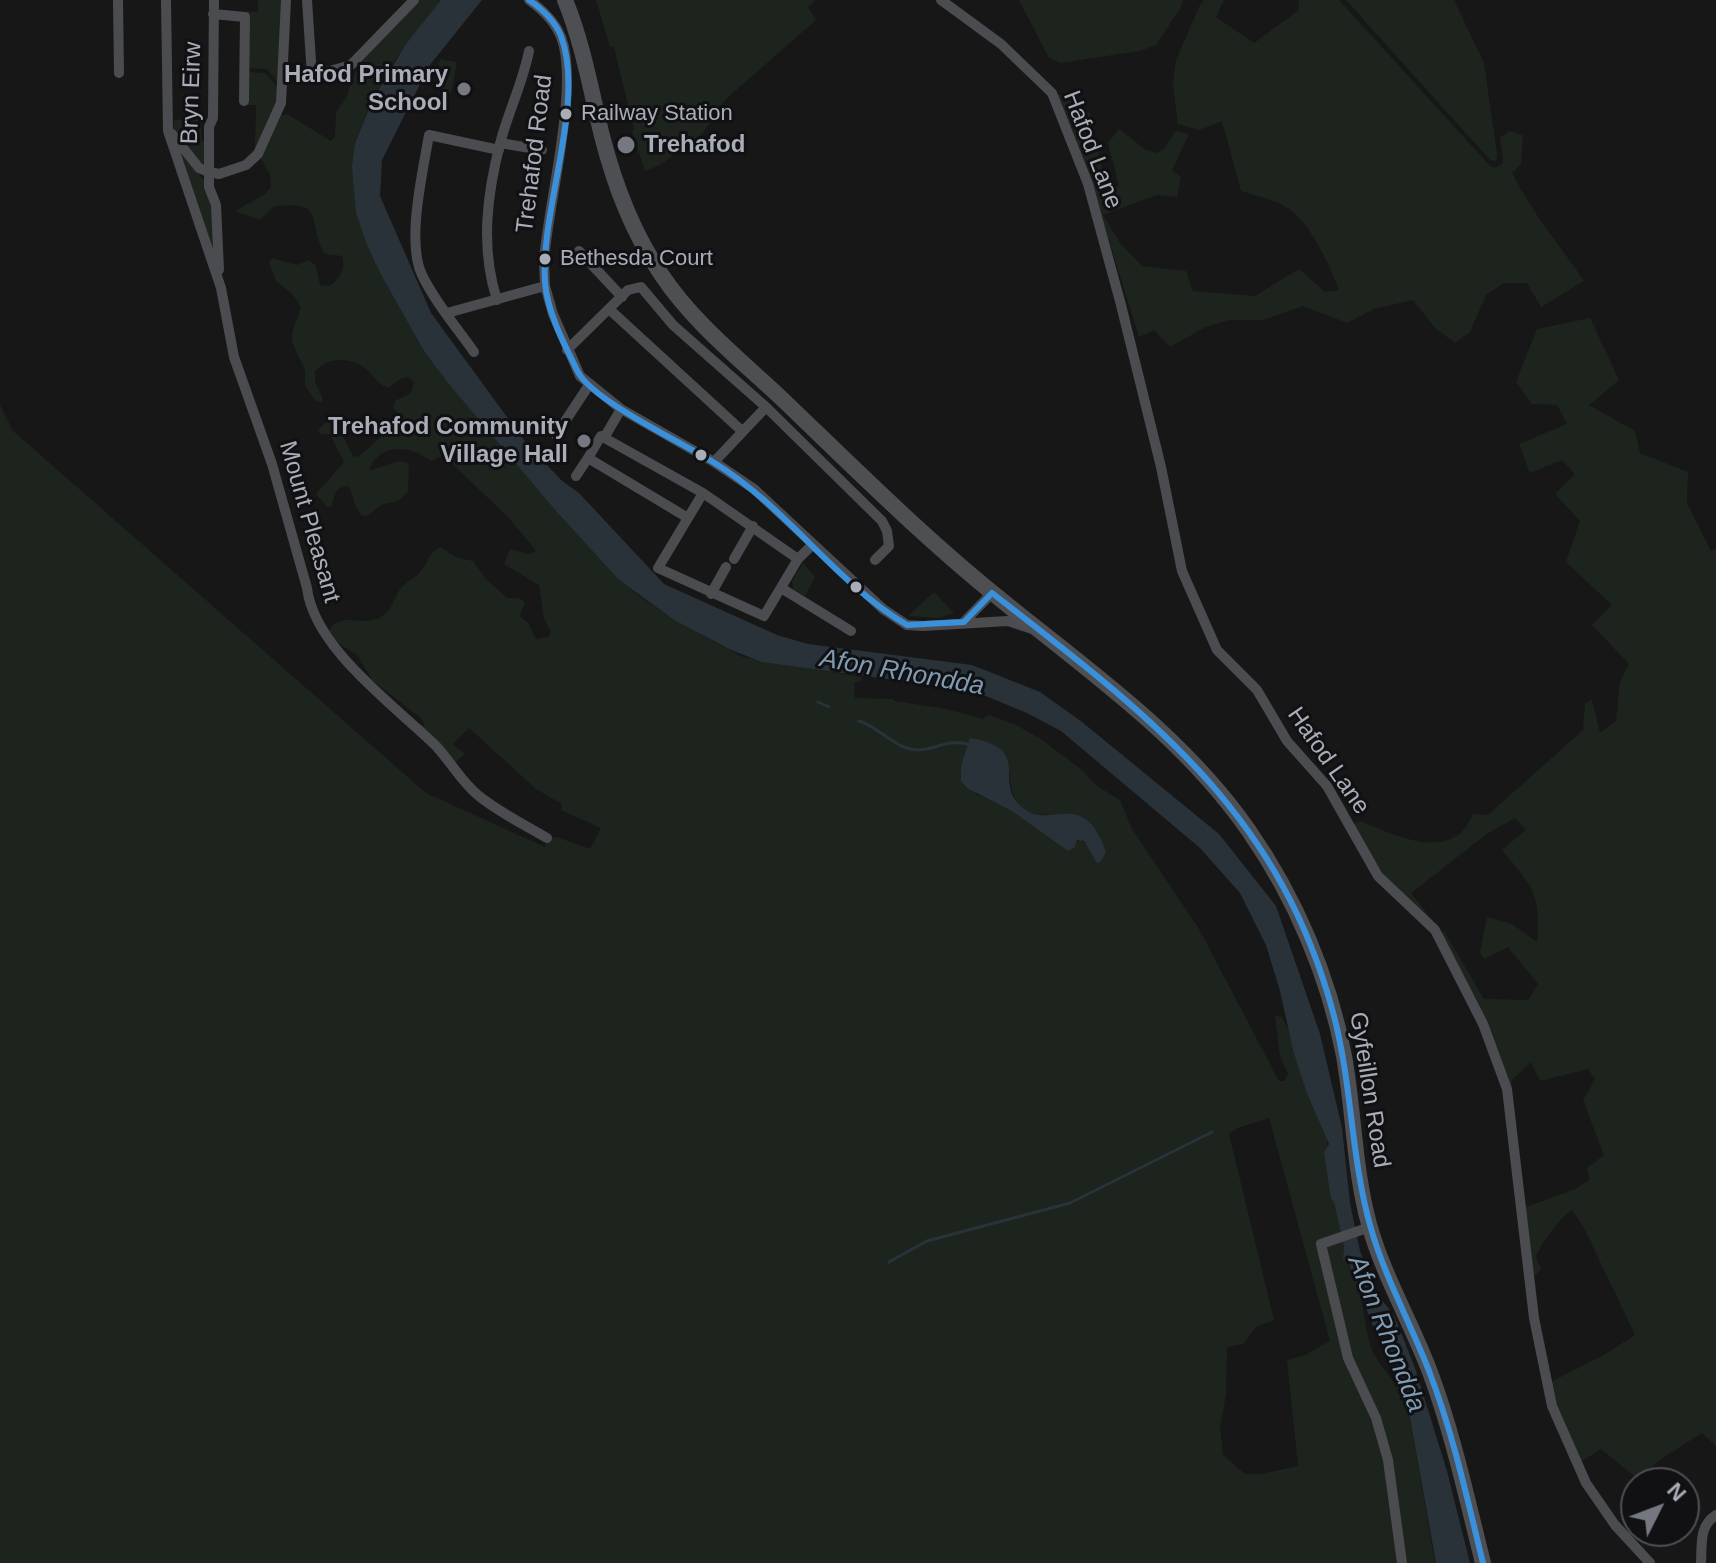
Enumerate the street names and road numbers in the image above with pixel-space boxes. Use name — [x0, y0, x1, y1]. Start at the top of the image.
street label: Bryn Eirw — [176, 41, 208, 145]
street label: Trehafod Road — [511, 73, 559, 235]
street label: Hafod Lane — [1056, 87, 1128, 213]
street label: Mount Pleasant — [272, 438, 346, 606]
street label: Hafod Lane — [1281, 702, 1375, 820]
street label: Gyfeillon Road — [1342, 1010, 1396, 1170]

